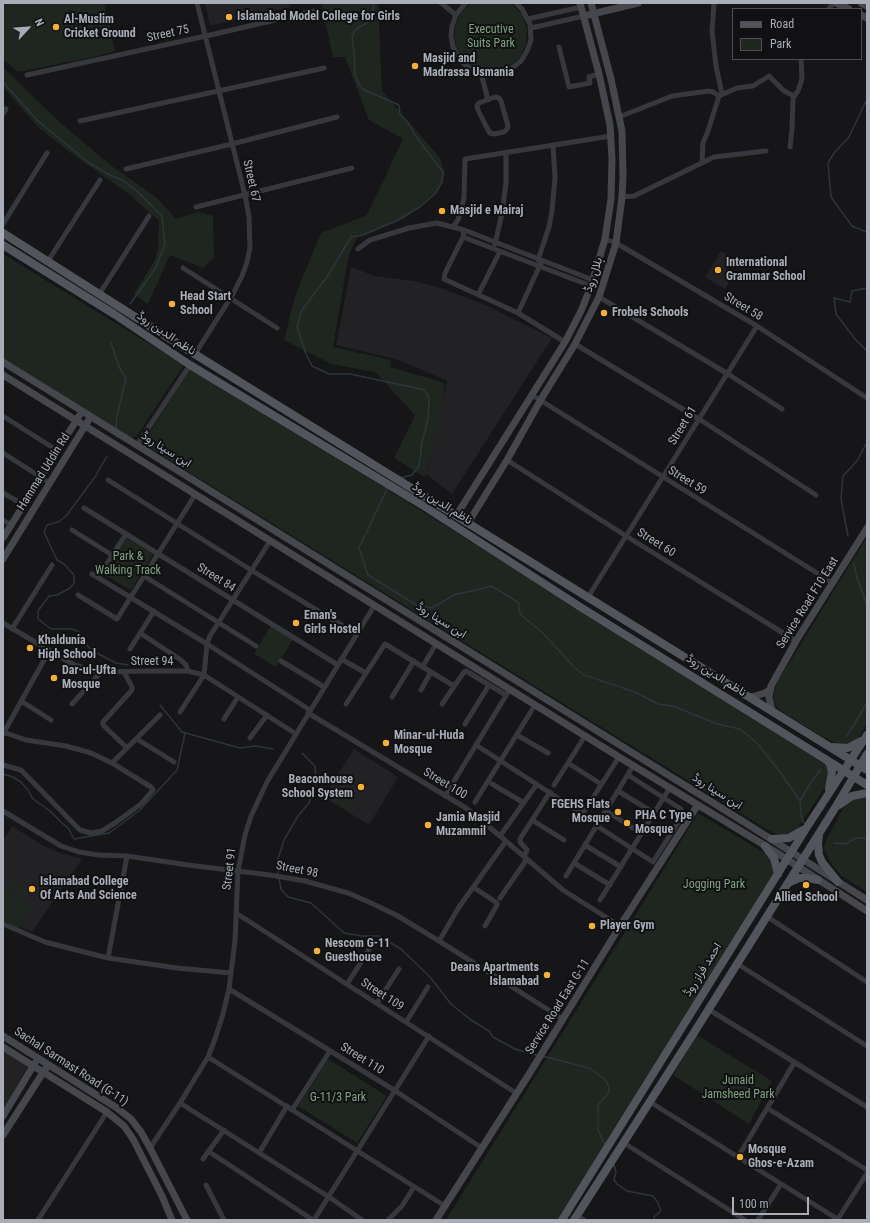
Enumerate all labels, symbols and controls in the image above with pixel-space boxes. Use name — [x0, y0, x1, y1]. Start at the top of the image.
north arrow — [8, 8, 48, 48]
legend — [732, 8, 862, 60]
place label: Islamabad Model College for Girls — [237, 10, 400, 24]
marker: Islamabad Model College for Girls — [224, 12, 234, 22]
place label: Al-Muslim Cricket Ground — [64, 13, 136, 41]
text: N — [32, 17, 47, 28]
text: Road — [770, 17, 794, 31]
marker: Al-Muslim Cricket Ground — [51, 22, 61, 32]
street label: Street 75 — [146, 23, 190, 45]
park label: Executive Suits Park — [467, 23, 515, 51]
text: Park — [770, 37, 791, 51]
place label: Masjid and Madrassa Usmania — [423, 52, 514, 80]
marker: Masjid and Madrassa Usmania — [410, 61, 420, 71]
street label: Street 67 — [239, 159, 263, 203]
place label: Masjid e Mairaj — [450, 204, 524, 218]
marker: Masjid e Mairaj — [437, 206, 447, 216]
street label: ہلال روڈ — [582, 256, 606, 294]
place label: International Grammar School — [726, 256, 806, 284]
marker: International Grammar School — [713, 265, 723, 275]
place label: Head Start School — [180, 290, 231, 318]
street label: Street 58 — [721, 290, 765, 324]
marker: Head Start School — [167, 299, 177, 309]
place label: Frobels Schools — [612, 306, 689, 320]
marker: Frobels Schools — [599, 308, 609, 318]
street label: ناظم الدین روڈ — [134, 309, 198, 359]
street label: Street 61 — [666, 404, 700, 448]
street label: ابن سینا روڈ — [138, 429, 194, 471]
street label: Hammad Uddin Rd — [15, 431, 73, 513]
street label: Street 59 — [665, 464, 709, 498]
street label: ناظم الدین روڈ — [409, 480, 475, 528]
street label: Street 60 — [634, 526, 678, 560]
park label: Park & Walking Track — [95, 550, 161, 578]
street label: Service Road F10 East — [774, 555, 842, 651]
street label: Street 84 — [194, 561, 238, 595]
street label: ابن سینا روڈ — [413, 600, 469, 642]
place label: Eman's Girls Hostel — [304, 609, 360, 637]
marker: Eman's Girls Hostel — [291, 618, 301, 628]
place label: Khaldunia High School — [38, 634, 96, 662]
marker: Khaldunia High School — [25, 643, 35, 653]
street label: ناظم الدین روڈ — [683, 652, 749, 700]
street label: Street 94 — [131, 655, 173, 669]
place label: Dar-ul-Ufta Mosque — [62, 664, 116, 692]
marker: Dar-ul-Ufta Mosque — [49, 673, 59, 683]
place label: Minar-ul-Huda Mosque — [394, 729, 464, 757]
marker: Minar-ul-Huda Mosque — [381, 738, 391, 748]
street label: Street 100 — [420, 765, 470, 803]
street label: ابن سینا روڈ — [689, 771, 745, 813]
place label: Beaconhouse School System — [282, 773, 353, 801]
marker: Beaconhouse School System — [356, 782, 366, 792]
place label: FGEHS Flats Mosque — [551, 798, 610, 826]
marker: FGEHS Flats Mosque — [613, 807, 623, 817]
place label: PHA C Type Mosque — [635, 809, 692, 837]
place label: Jamia Masjid Muzammil — [436, 811, 500, 839]
marker: PHA C Type Mosque — [622, 818, 632, 828]
marker: Jamia Masjid Muzammil — [423, 820, 433, 830]
street label: Street 91 — [220, 847, 240, 891]
street label: Street 98 — [275, 859, 319, 881]
place label: Islamabad College Of Arts And Science — [40, 875, 137, 903]
park label: Jogging Park — [683, 878, 745, 892]
marker: Allied School — [801, 880, 811, 890]
marker: Islamabad College Of Arts And Science — [27, 884, 37, 894]
place label: Allied School — [774, 891, 838, 905]
place label: Player Gym — [600, 919, 654, 933]
marker: Player Gym — [587, 921, 597, 931]
place label: Nescom G-11 Guesthouse — [325, 937, 390, 965]
street label: احمد فراز روڈ — [681, 940, 725, 1000]
marker: Nescom G-11 Guesthouse — [312, 946, 322, 956]
street label: Service Road East G-11 — [523, 957, 593, 1057]
place label: Deans Apartments Islamabad — [451, 961, 539, 989]
marker: Deans Apartments Islamabad — [542, 970, 552, 980]
street label: Street 109 — [358, 976, 406, 1014]
street label: Sachal Sarmast Road (G-11) — [11, 1025, 131, 1109]
street label: Street 110 — [338, 1040, 386, 1078]
park label: Junaid Jamsheed Park — [701, 1074, 775, 1102]
park label: G-11/3 Park — [310, 1091, 366, 1105]
place label: Mosque Ghos-e-Azam — [748, 1143, 814, 1171]
marker: Mosque Ghos-e-Azam — [735, 1152, 745, 1162]
scale bar — [734, 1189, 811, 1215]
text: 100 m — [739, 1197, 769, 1211]

